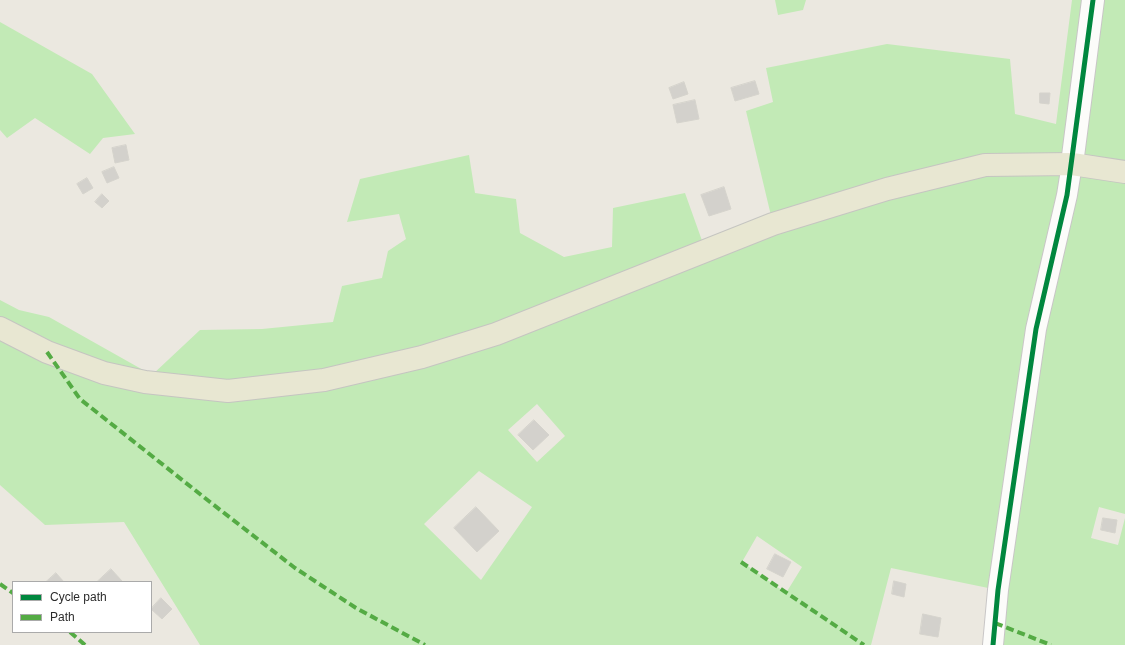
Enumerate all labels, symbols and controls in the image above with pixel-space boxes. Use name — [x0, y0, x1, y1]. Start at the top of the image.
legend — [12, 581, 152, 633]
text: Cycle path — [50, 590, 107, 604]
text: Path — [50, 610, 75, 624]

